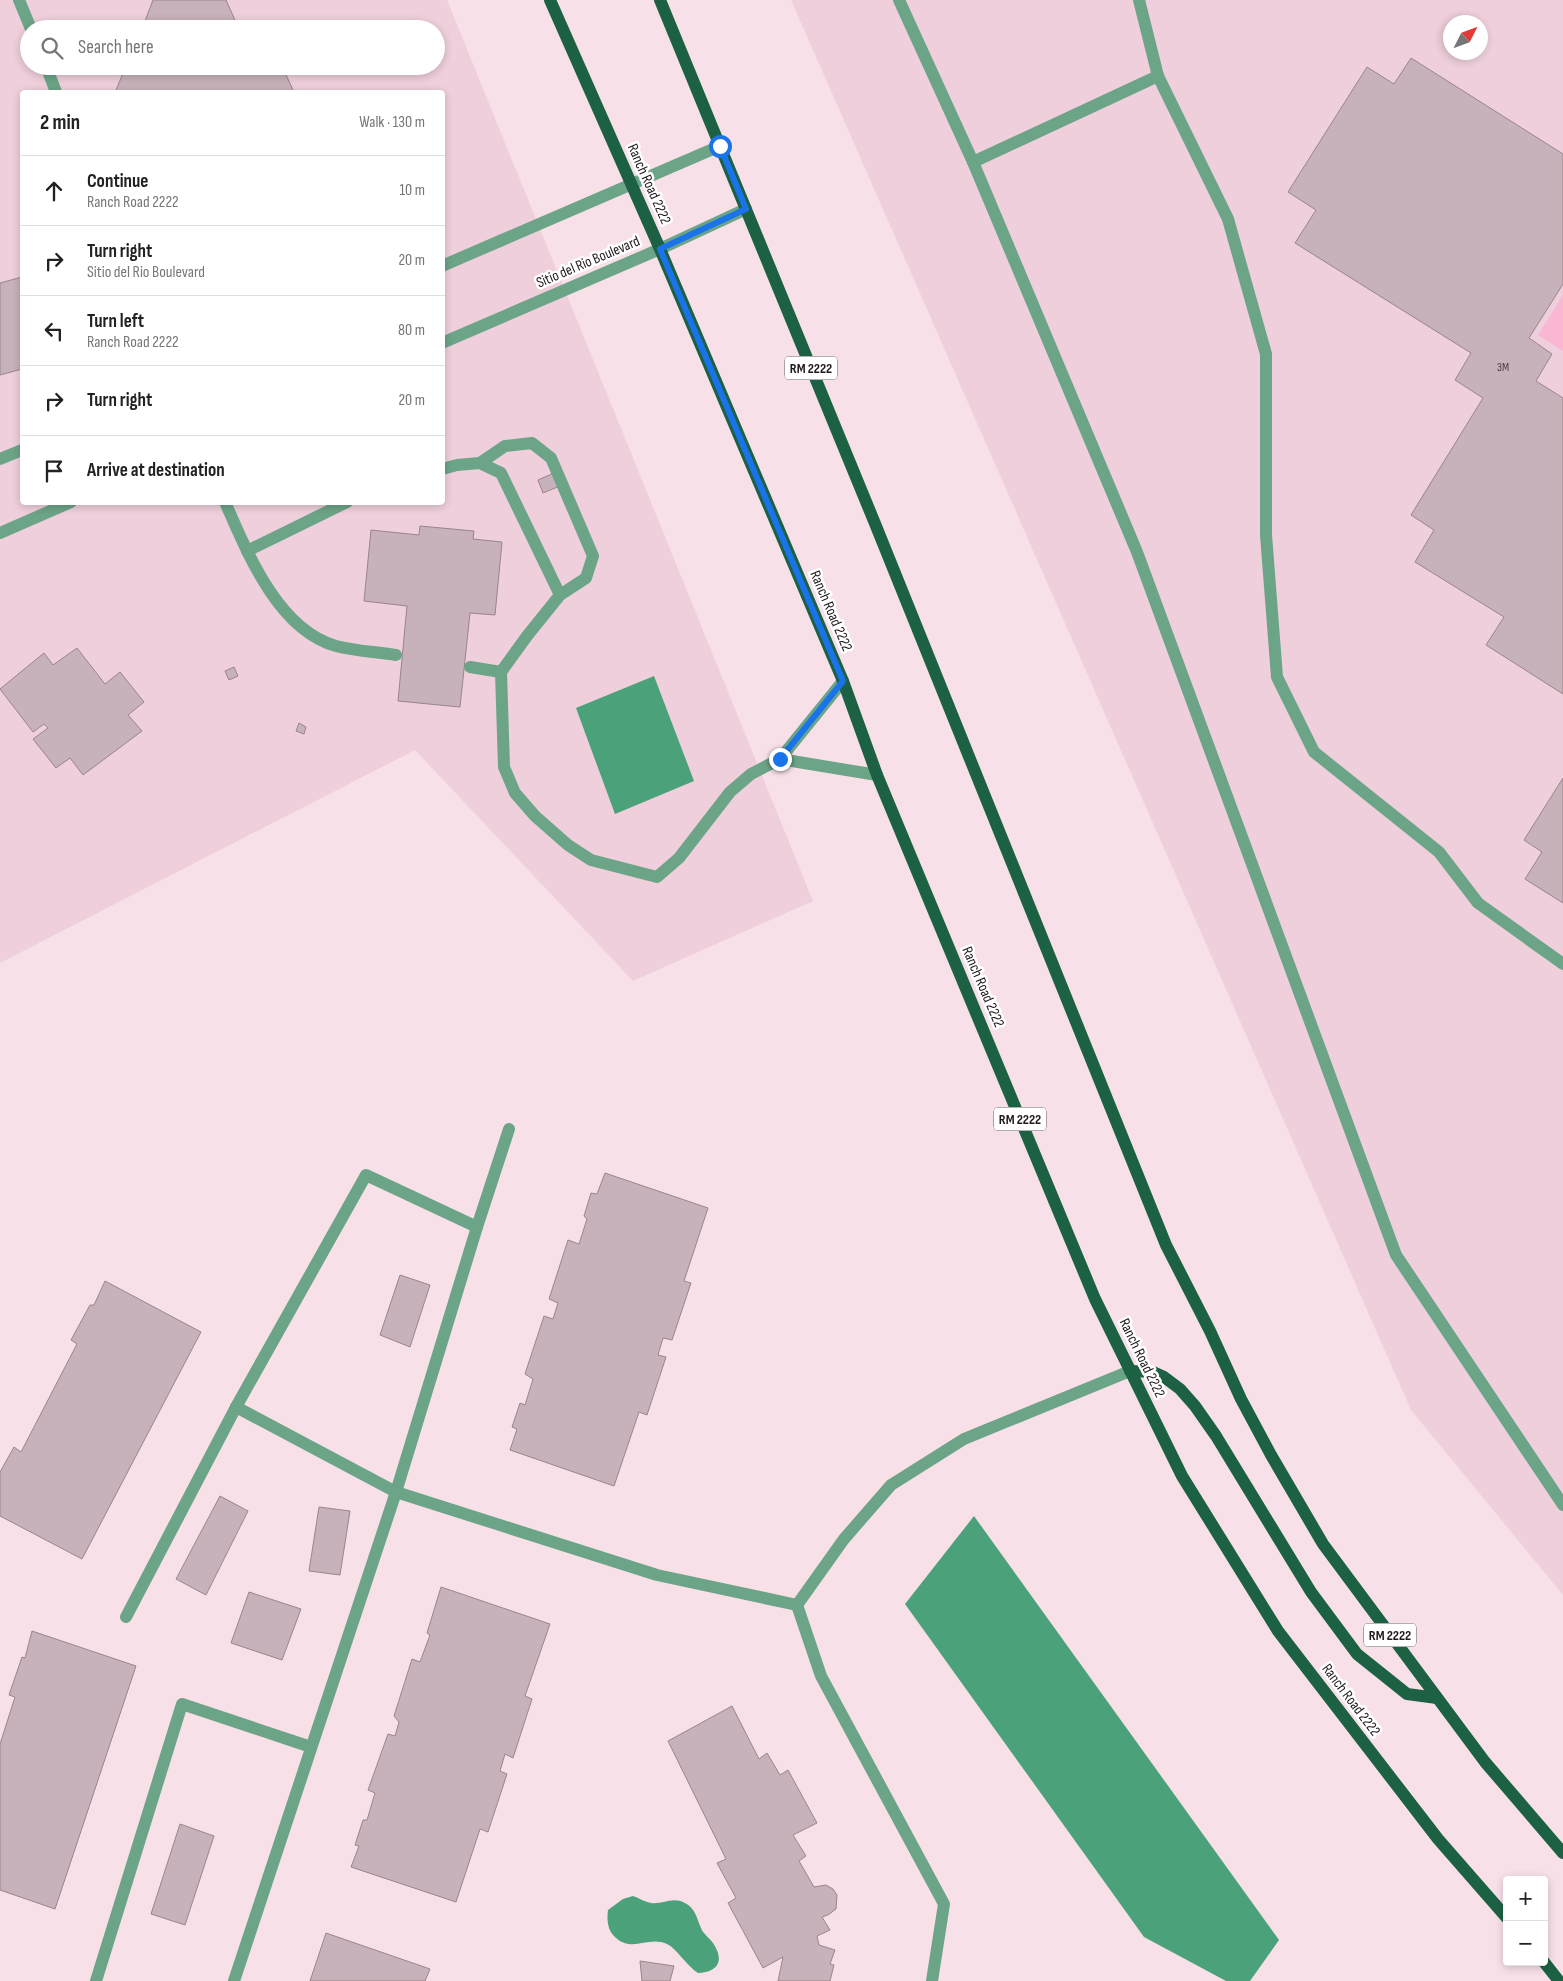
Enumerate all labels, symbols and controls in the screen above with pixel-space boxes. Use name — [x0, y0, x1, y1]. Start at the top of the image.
north arrow — [1443, 15, 1488, 60]
search box — [20, 20, 445, 75]
icon: search — [38, 34, 66, 62]
text: Search here — [78, 36, 154, 59]
text: 2 min — [40, 110, 80, 135]
text: Walk · 130 m — [359, 113, 425, 132]
route start — [709, 135, 732, 158]
street label: Ranch Road 2222 — [623, 141, 675, 227]
text: Continue — [87, 170, 148, 193]
icon: ahead — [40, 177, 68, 205]
text: 10 m — [399, 181, 425, 200]
text: Ranch Road 2222 — [87, 193, 179, 212]
street label: Sitio del Rio Boulevard — [533, 232, 643, 292]
text: Turn right — [87, 240, 152, 263]
icon: right — [40, 247, 68, 275]
text: 20 m — [398, 251, 425, 270]
text: Sitio del Rio Boulevard — [87, 263, 205, 282]
text: Turn left — [87, 310, 144, 333]
icon: left — [40, 317, 68, 345]
text: 80 m — [398, 321, 425, 340]
text: Ranch Road 2222 — [87, 333, 179, 352]
road number: RM 2222 — [785, 356, 837, 379]
house number: 3M — [1497, 360, 1509, 375]
icon: right — [40, 387, 68, 415]
text: Turn right — [87, 389, 152, 412]
text: 20 m — [398, 391, 425, 410]
icon: arrive — [40, 457, 68, 485]
text: Arrive at destination — [87, 459, 225, 482]
street label: Ranch Road 2222 — [805, 568, 857, 654]
route end — [769, 748, 792, 771]
street label: Ranch Road 2222 — [957, 944, 1009, 1030]
road number: RM 2222 — [994, 1108, 1046, 1130]
street label: Ranch Road 2222 — [1115, 1315, 1169, 1401]
road number: RM 2222 — [1364, 1624, 1416, 1646]
street label: Ranch Road 2222 — [1318, 1660, 1384, 1740]
map controls — [1503, 1876, 1548, 1966]
button: + — [1503, 1876, 1548, 1921]
button: − — [1503, 1921, 1548, 1966]

